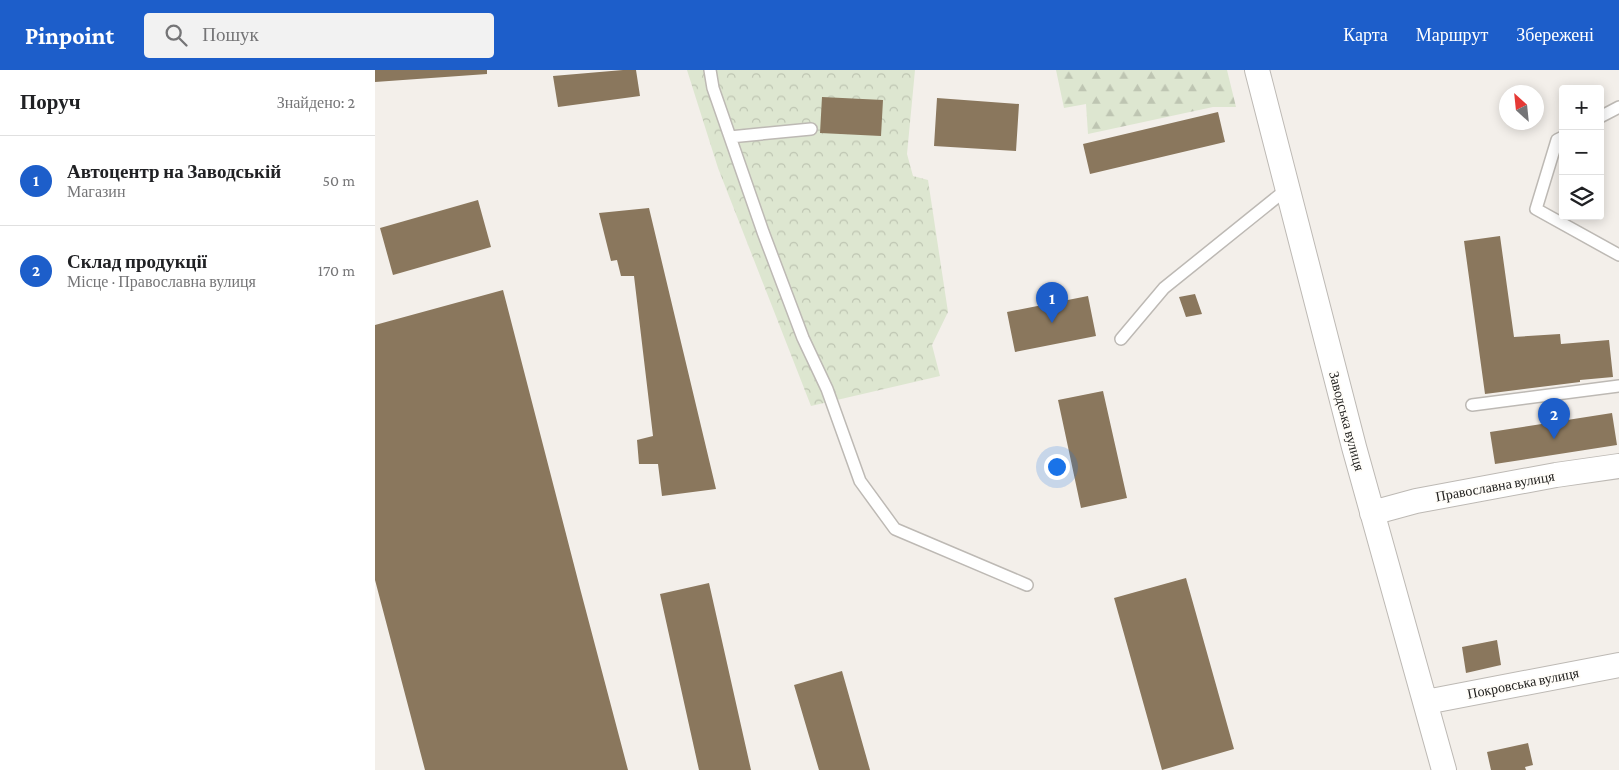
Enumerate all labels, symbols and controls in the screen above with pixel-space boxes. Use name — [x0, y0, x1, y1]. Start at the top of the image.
search box — [144, 13, 494, 58]
icon: search — [162, 21, 190, 49]
text: Pinpoint — [25, 22, 114, 49]
text: Пошук — [202, 24, 259, 45]
text: Карта — [1343, 25, 1388, 45]
text: Маршрут — [1416, 25, 1488, 45]
text: Збережені — [1516, 25, 1594, 45]
north arrow — [1499, 85, 1544, 130]
map controls — [1559, 85, 1604, 220]
button: + — [1559, 85, 1604, 130]
text: Поруч — [20, 90, 81, 114]
text: Знайдено: 2 — [277, 94, 355, 111]
button: − — [1559, 130, 1604, 175]
text: Автоцентр на Заводській — [67, 161, 281, 182]
text: 1 — [33, 172, 39, 189]
text: 50 m — [323, 172, 355, 189]
button: layers — [1559, 175, 1604, 220]
text: Магазин — [67, 183, 125, 200]
text: Склад продукції — [67, 251, 207, 272]
text: 2 — [32, 262, 40, 279]
text: 170 m — [318, 262, 355, 279]
text: Місце · Православна вулиця — [67, 273, 256, 290]
pin: 1 — [1036, 282, 1068, 323]
street label: Заводська вулиця — [1326, 369, 1368, 473]
pin: 2 — [1538, 398, 1570, 439]
your location — [1044, 454, 1070, 480]
street label: Православна вулиця — [1434, 468, 1556, 504]
street label: Покровська вулиця — [1466, 664, 1581, 702]

